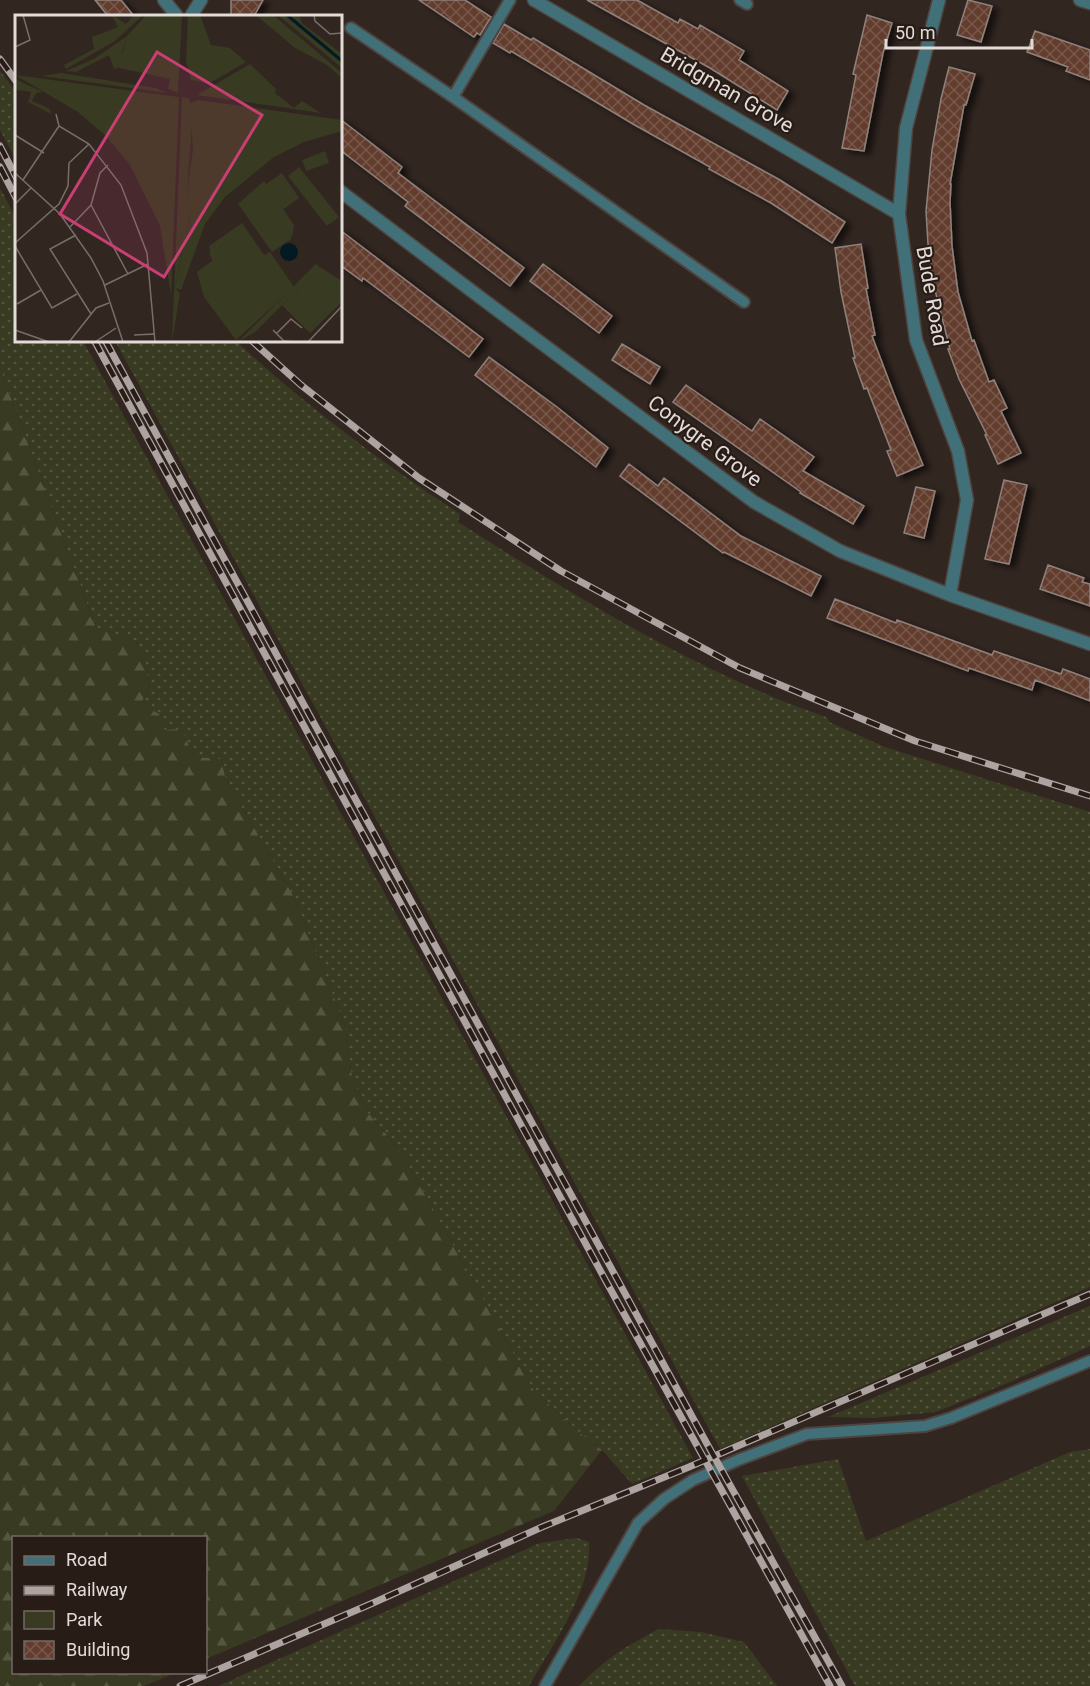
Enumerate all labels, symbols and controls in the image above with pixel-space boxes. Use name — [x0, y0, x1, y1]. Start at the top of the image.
scale bar — [886, 12, 1032, 50]
inset map — [15, 15, 342, 342]
text: 50 m — [895, 22, 935, 43]
street label: Bridgman Grove — [656, 42, 798, 138]
street label: Bude Road — [911, 244, 953, 348]
street label: Conygre Grove — [643, 390, 767, 492]
legend — [12, 1536, 207, 1674]
text: Road — [66, 1549, 107, 1570]
text: Railway — [66, 1579, 128, 1600]
text: Park — [66, 1609, 103, 1630]
text: Building — [66, 1639, 130, 1660]

